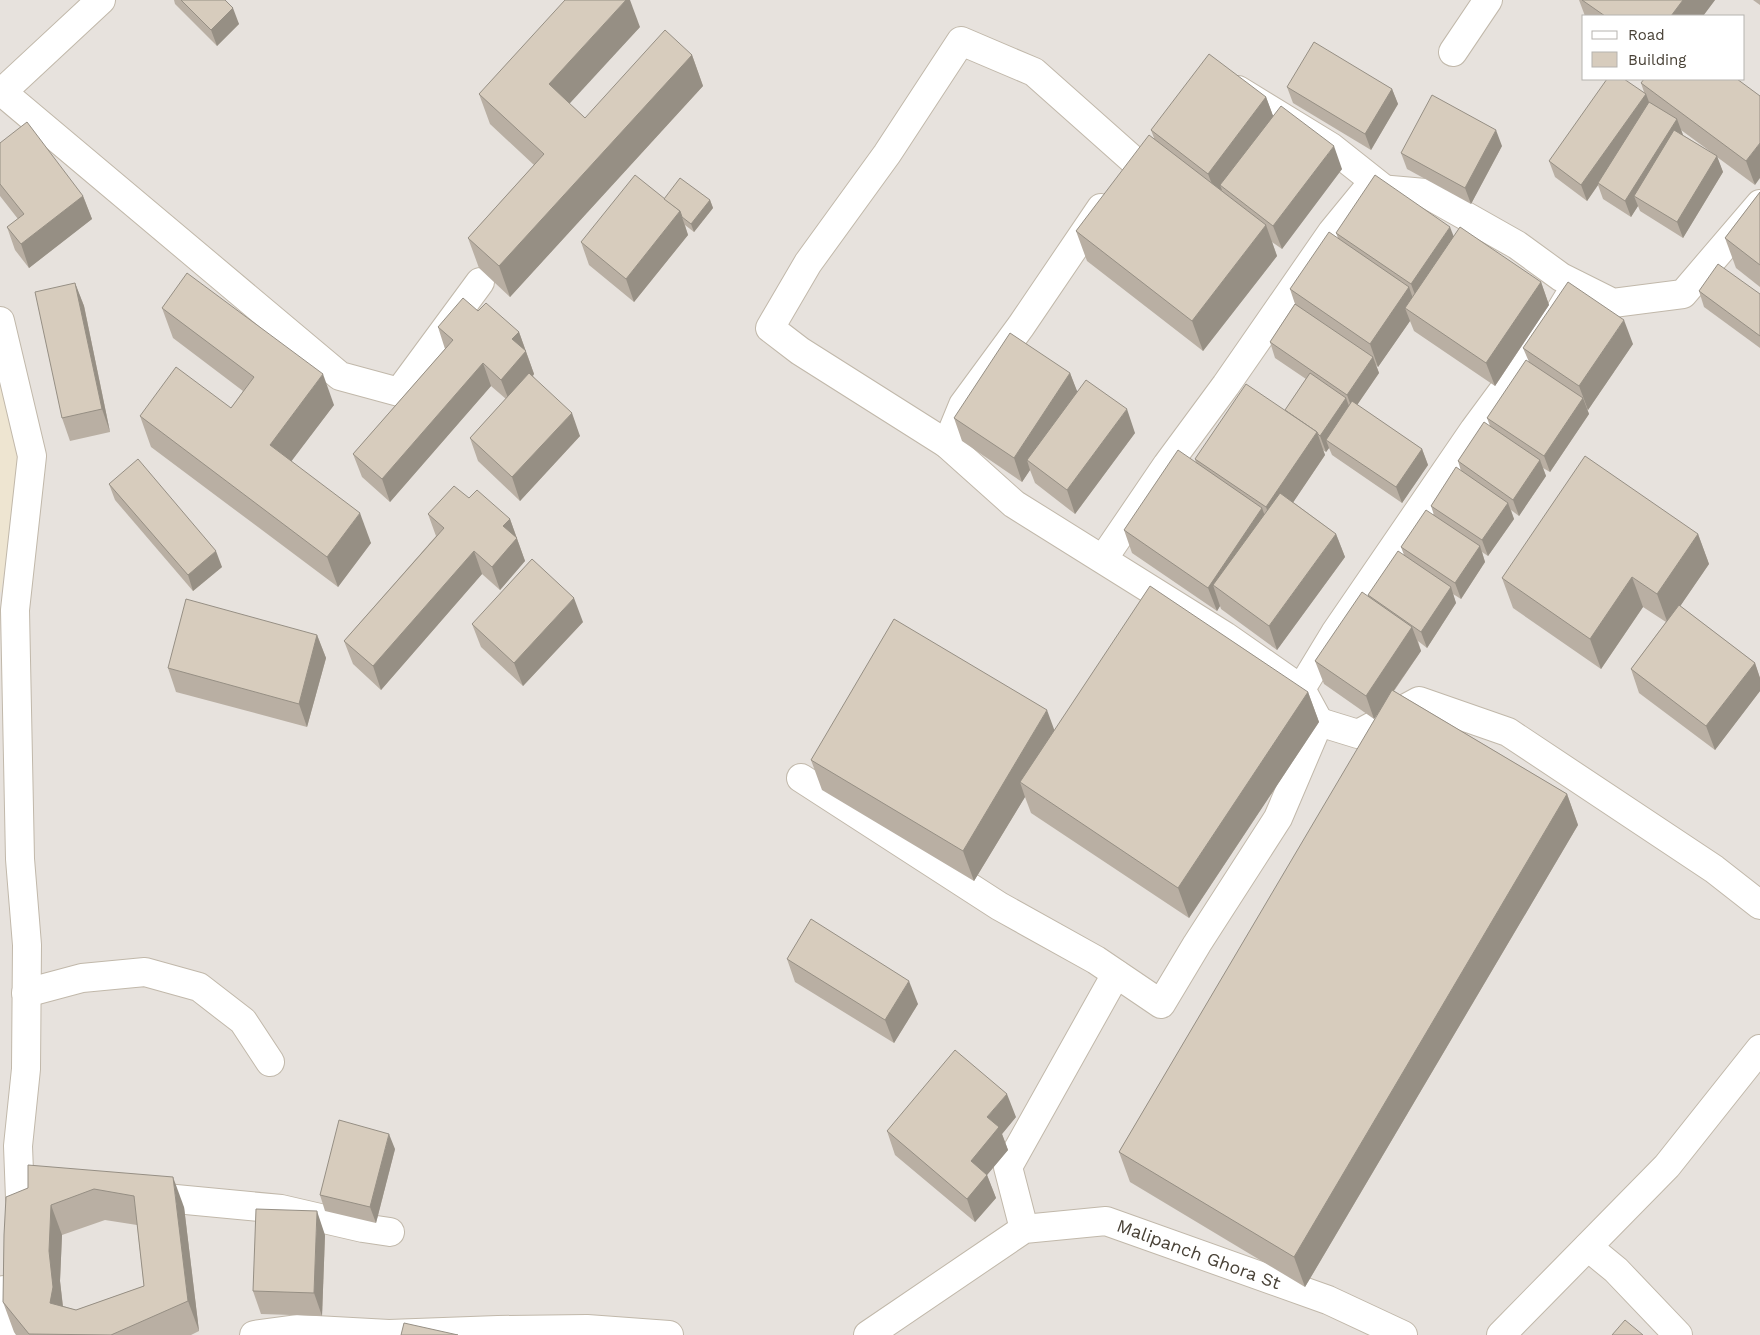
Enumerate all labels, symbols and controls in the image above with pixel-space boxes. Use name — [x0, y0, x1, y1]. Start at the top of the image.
legend — [1582, 15, 1745, 80]
text: Road — [1628, 26, 1665, 44]
text: Building — [1628, 51, 1686, 69]
street label: Malipanch Ghora St — [1114, 1215, 1284, 1294]

